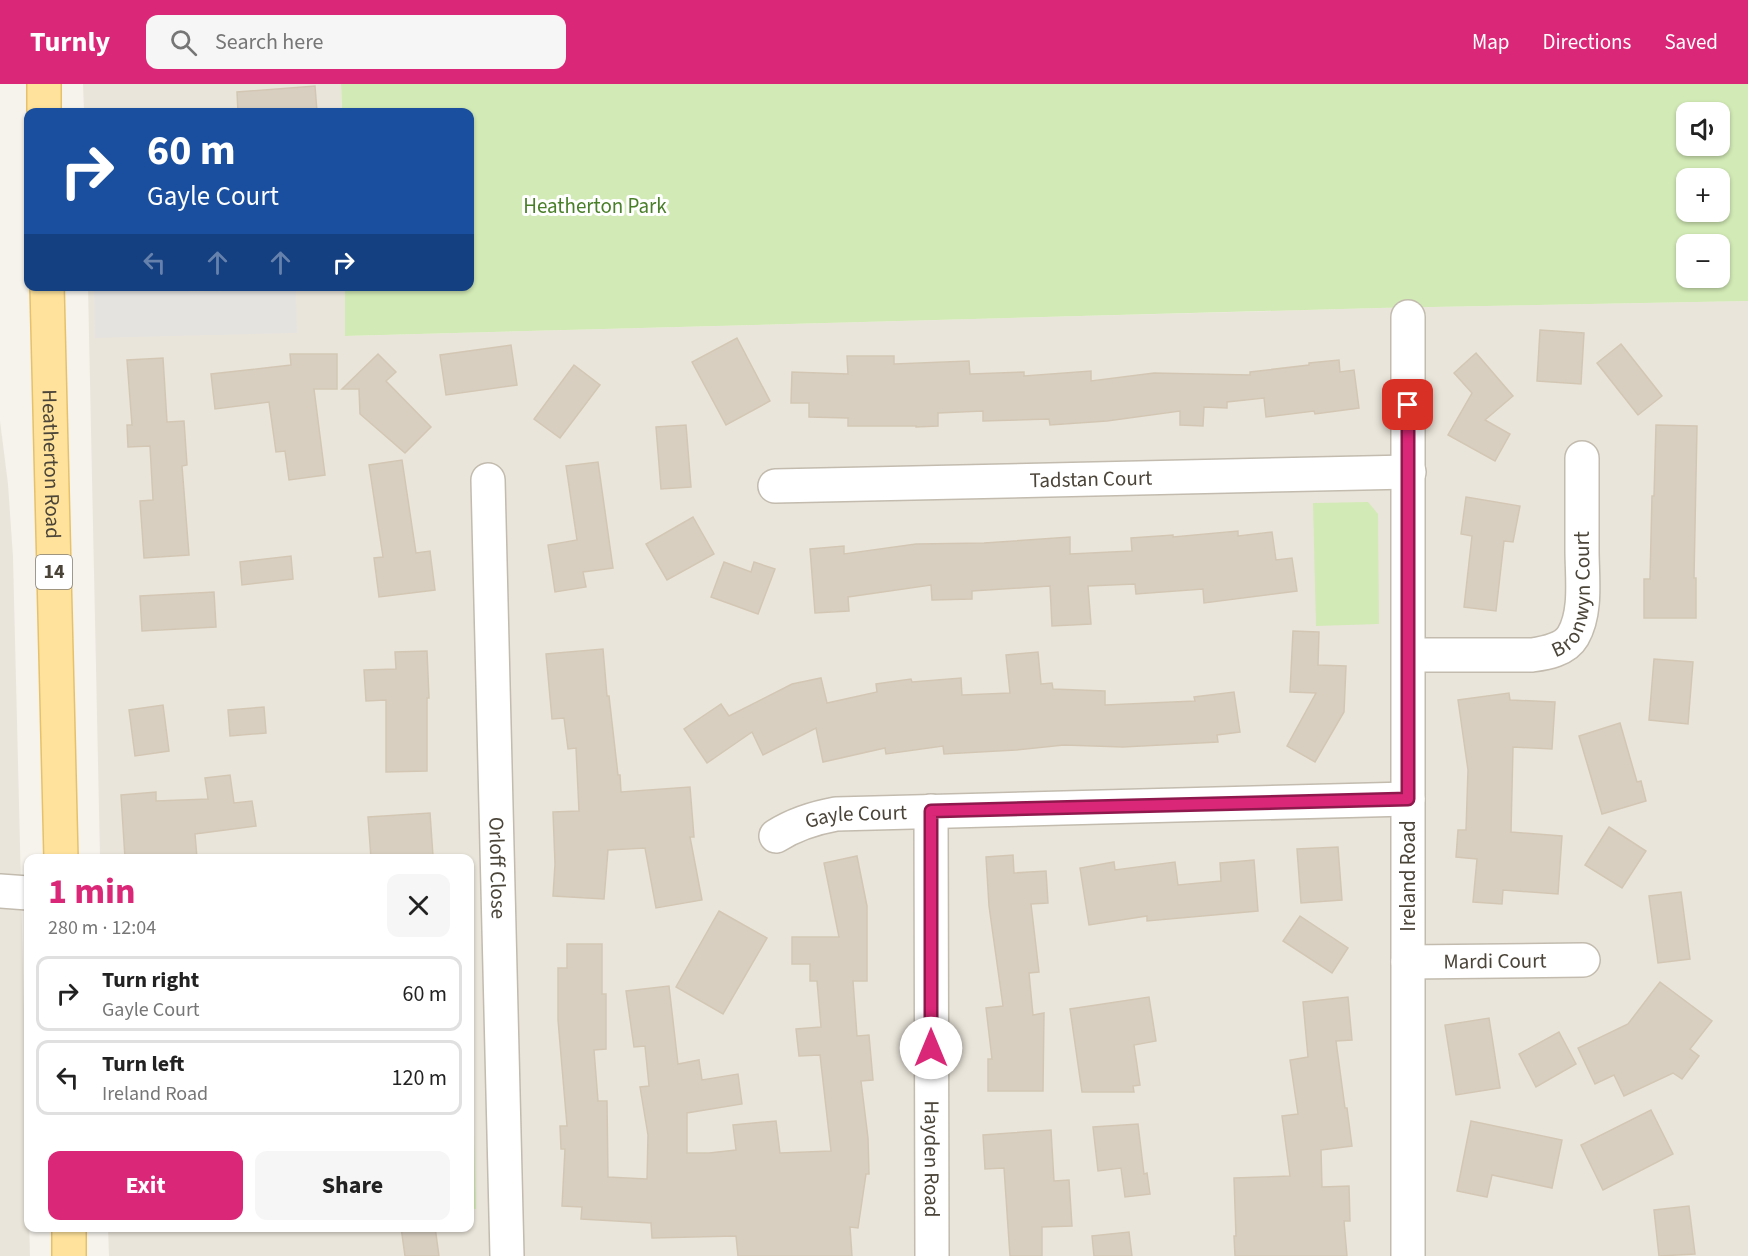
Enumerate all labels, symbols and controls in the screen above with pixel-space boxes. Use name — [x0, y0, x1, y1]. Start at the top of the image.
search box — [146, 15, 566, 69]
text: Turnly — [30, 22, 110, 62]
icon: search — [167, 26, 200, 59]
text: Search here — [215, 26, 324, 58]
text: Map — [1472, 27, 1510, 57]
text: Directions — [1543, 27, 1631, 57]
text: Saved — [1664, 27, 1718, 57]
map controls — [1676, 102, 1730, 288]
button: sound — [1676, 102, 1730, 156]
text: 60 m — [147, 121, 236, 181]
icon: right — [48, 132, 126, 210]
button: + — [1676, 168, 1730, 222]
text: Gayle Court — [147, 177, 279, 216]
park label: Heatherton Park — [523, 191, 667, 221]
button: − — [1676, 234, 1730, 288]
icon: left — [138, 246, 171, 279]
icon: ahead — [201, 246, 234, 279]
icon: ahead — [264, 246, 297, 279]
icon: right — [327, 246, 360, 279]
pin — [1382, 379, 1433, 430]
icon: arrive — [1391, 388, 1424, 421]
street label: Heatherton Road — [35, 389, 68, 539]
street label: Tadstan Court — [1029, 463, 1153, 495]
street label: Bronwyn Court — [1546, 531, 1598, 665]
road number: 14 — [36, 555, 72, 589]
street label: Gayle Court — [801, 797, 907, 836]
street label: Orloff Close — [481, 816, 514, 919]
street label: Ireland Road — [1393, 820, 1423, 932]
text: 1 min — [48, 866, 136, 917]
button: close — [387, 874, 450, 937]
text: 280 m · 12:04 — [48, 914, 156, 942]
street label: Mardi Court — [1443, 945, 1547, 977]
text: Turn right — [102, 964, 199, 996]
icon: right — [51, 977, 84, 1010]
text: 60 m — [402, 978, 447, 1010]
text: Gayle Court — [102, 996, 200, 1024]
position arrow — [899, 1016, 963, 1080]
text: Turn left — [102, 1048, 184, 1080]
icon: left — [51, 1061, 84, 1094]
text: 120 m — [392, 1062, 447, 1094]
text: Ireland Road — [102, 1080, 208, 1108]
street label: Hayden Road — [917, 1101, 947, 1217]
button: Exit — [48, 1151, 243, 1220]
button: Share — [255, 1151, 450, 1220]

